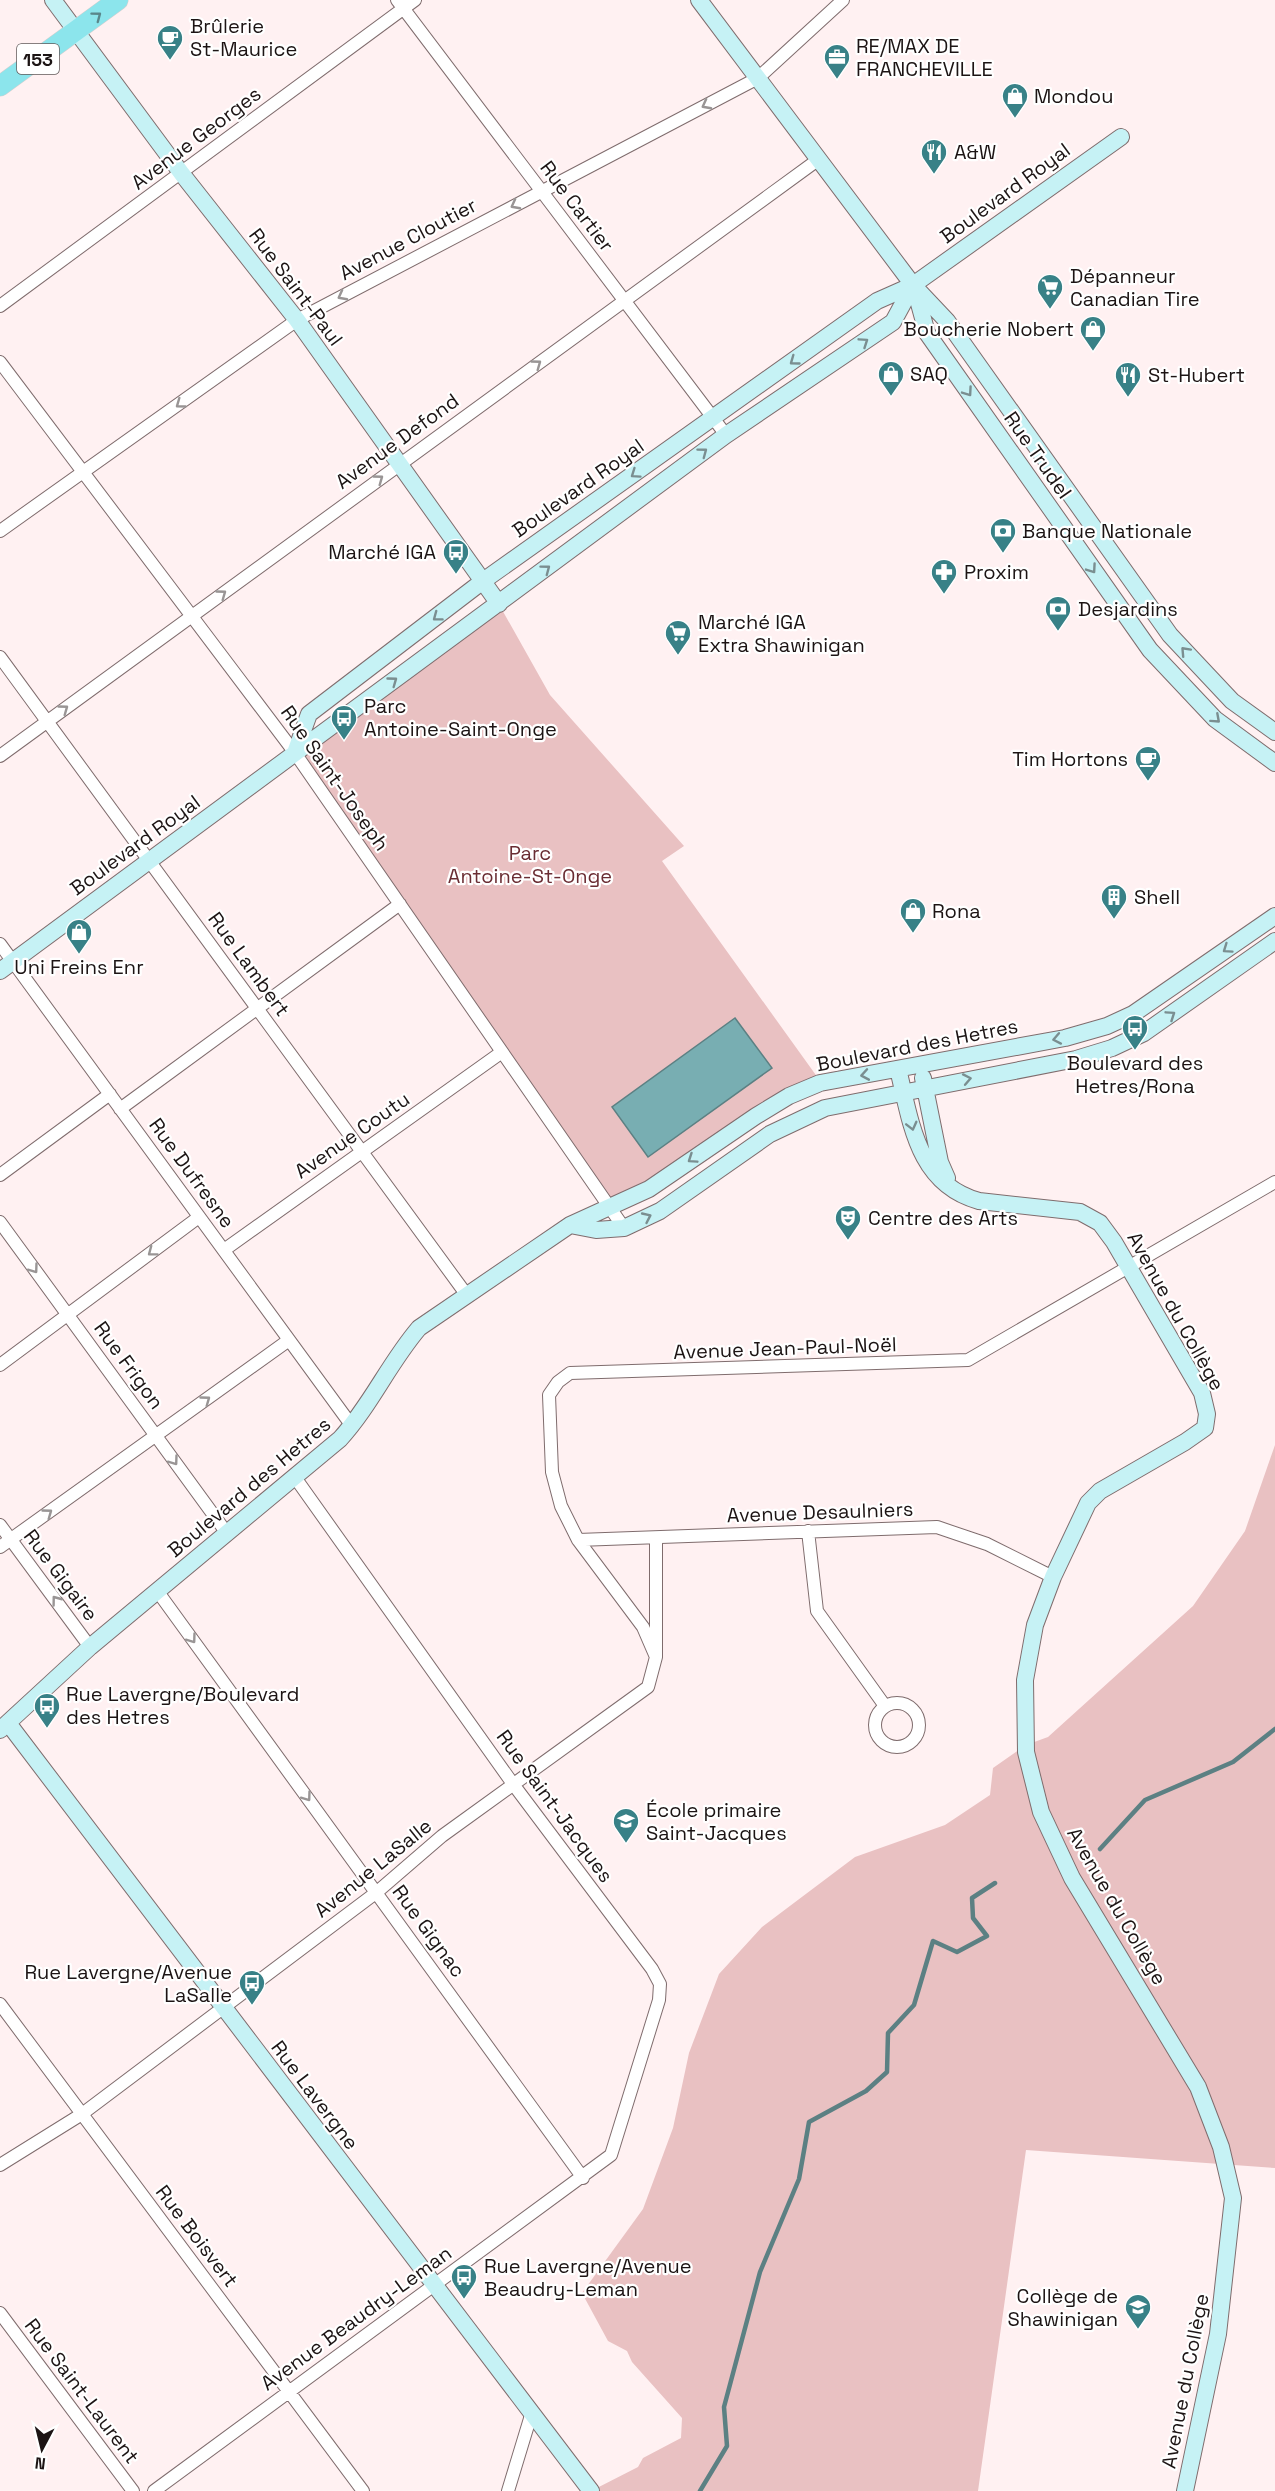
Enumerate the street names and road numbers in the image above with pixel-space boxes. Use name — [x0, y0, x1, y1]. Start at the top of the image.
road number: 153 — [17, 44, 59, 74]
street label: Avenue Georges — [126, 81, 266, 195]
street label: Boulevard Royal — [935, 137, 1075, 249]
street label: Rue Cartier — [534, 155, 620, 257]
street label: Avenue Cloutier — [335, 192, 481, 286]
street label: Rue Saint-Paul — [243, 223, 349, 351]
street label: Avenue Defond — [330, 387, 464, 495]
street label: Rue Trudel — [998, 406, 1078, 504]
street label: Boulevard Royal — [507, 433, 649, 543]
street label: Rue Saint-Joseph — [275, 700, 395, 856]
street label: Boulevard Royal — [65, 789, 205, 901]
street label: Rue Lambert — [202, 907, 296, 1021]
street label: Boulevard des Hetres — [814, 1013, 1020, 1077]
street label: Avenue Coutu — [289, 1086, 415, 1184]
street label: Rue Dufresne — [143, 1113, 241, 1233]
street label: Avenue du Collège — [1122, 1227, 1230, 1395]
street label: Rue Frigon — [88, 1316, 170, 1414]
street label: Avenue Jean-Paul-Noël — [673, 1331, 897, 1365]
street label: Boulevard des Hetres — [162, 1411, 336, 1563]
street label: Avenue Desaulniers — [726, 1496, 914, 1528]
street label: Rue Gigaire — [18, 1524, 104, 1626]
street label: Rue Saint-Jacques — [491, 1725, 619, 1887]
street label: Avenue LaSalle — [309, 1813, 437, 1923]
street label: Avenue du Collège — [1061, 1823, 1173, 1989]
street label: Rue Gignac — [387, 1880, 471, 1982]
street label: Rue Lavergne — [265, 2035, 365, 2155]
street label: Rue Boisvert — [150, 2180, 244, 2292]
street label: Avenue Beaudry-Leman — [255, 2240, 457, 2396]
street label: Avenue du Collège — [1155, 2291, 1215, 2471]
street label: Rue Saint-Laurent — [19, 2313, 145, 2469]

